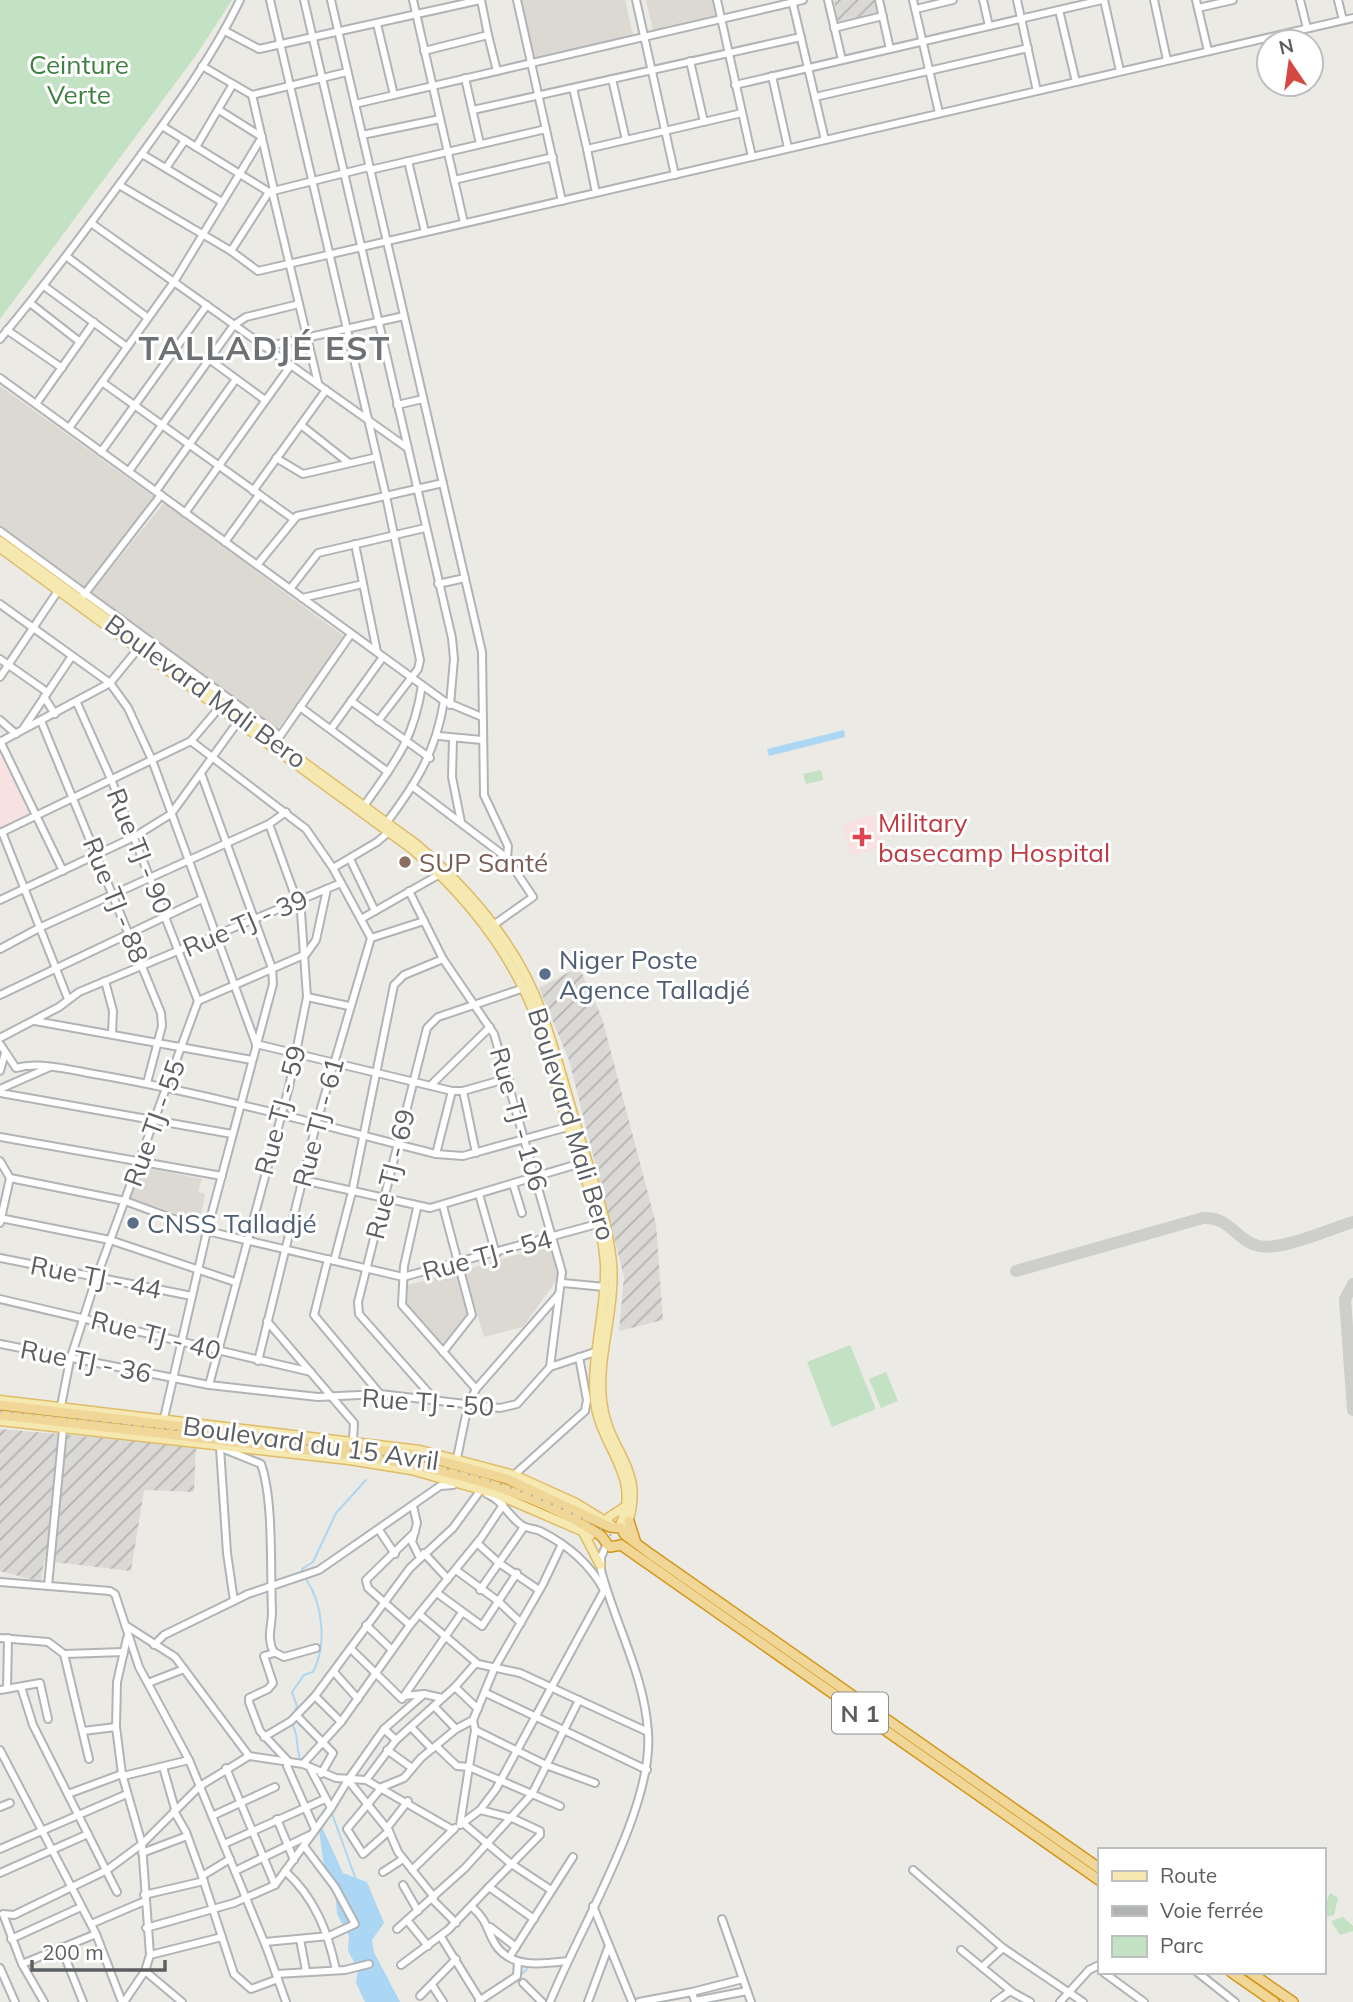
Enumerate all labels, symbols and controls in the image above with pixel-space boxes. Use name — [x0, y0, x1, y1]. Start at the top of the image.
north arrow — [1255, 28, 1325, 98]
text: N — [1276, 33, 1296, 60]
park label: Ceinture Verte — [29, 48, 129, 111]
district label: TALLADJÉ EST — [138, 327, 392, 368]
street label: Boulevard Mali Bero — [99, 607, 313, 775]
street label: Rue TJ - 90 — [100, 783, 180, 919]
place label: Military basecamp Hospital — [878, 806, 1110, 869]
marker: Military basecamp Hospital — [852, 827, 872, 847]
street label: Rue TJ - 88 — [76, 832, 156, 968]
place label: SUP Santé — [419, 846, 548, 879]
marker: SUP Santé — [397, 854, 413, 870]
street label: Rue TJ - 39 — [178, 882, 312, 964]
place label: Niger Poste Agence Talladjé — [559, 943, 750, 1006]
marker: Niger Poste Agence Talladjé — [537, 966, 553, 982]
street label: Boulevard Mali Bero — [521, 1004, 623, 1244]
street label: Rue TJ - 59 — [247, 1042, 313, 1178]
street label: Rue TJ - 106 — [483, 1043, 555, 1195]
street label: Rue TJ - 61 — [285, 1054, 351, 1190]
street label: Rue TJ - 55 — [116, 1055, 192, 1191]
street label: Rue TJ - 69 — [358, 1106, 422, 1242]
place label: CNSS Talladjé — [147, 1207, 317, 1240]
marker: CNSS Talladjé — [125, 1215, 141, 1231]
street label: Rue TJ - 54 — [419, 1222, 555, 1288]
street label: Rue TJ - 44 — [28, 1248, 164, 1306]
street label: Rue TJ - 40 — [88, 1303, 224, 1367]
street label: Rue TJ - 36 — [18, 1332, 154, 1390]
street label: Rue TJ - 50 — [361, 1381, 495, 1423]
street label: Boulevard du 15 Avril — [181, 1409, 441, 1477]
road number: N 1 — [832, 1693, 888, 1734]
legend — [1098, 1848, 1325, 1974]
text: Route — [1160, 1862, 1217, 1888]
text: Voie ferrée — [1160, 1897, 1264, 1923]
scale bar — [32, 1928, 164, 1972]
text: Parc — [1160, 1932, 1204, 1958]
text: 200 m — [42, 1939, 104, 1965]

